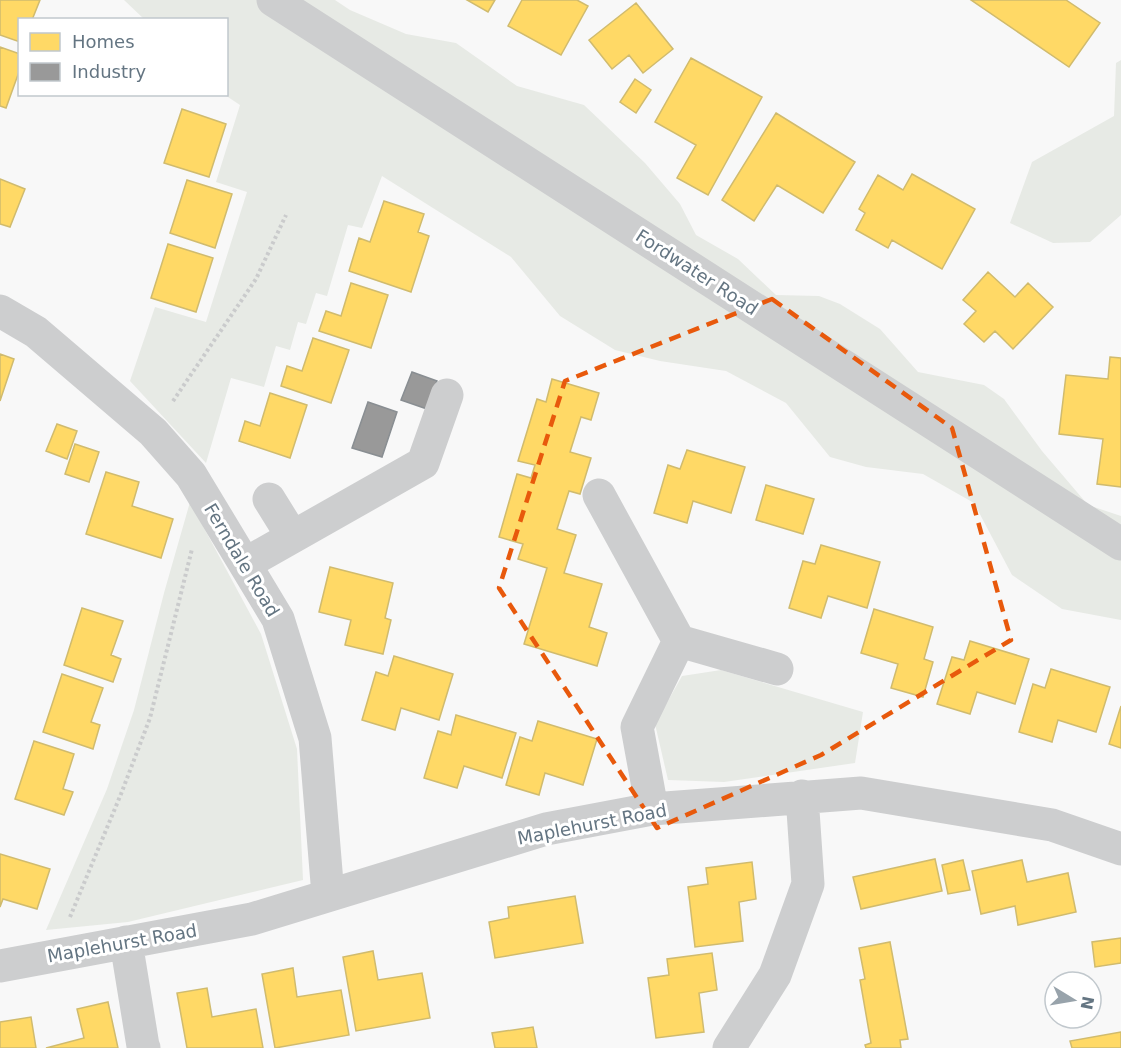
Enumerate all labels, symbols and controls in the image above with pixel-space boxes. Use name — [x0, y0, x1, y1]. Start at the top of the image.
legend — [18, 18, 228, 96]
text: Homes — [72, 31, 135, 52]
text: Industry — [72, 61, 146, 82]
street label: Fordwater Road — [632, 225, 762, 319]
street label: Ferndale Road — [200, 500, 284, 620]
street label: Maplehurst Road — [516, 799, 668, 849]
street label: Maplehurst Road — [46, 919, 198, 967]
north arrow — [1043, 970, 1103, 1030]
text: N — [1077, 994, 1098, 1011]

